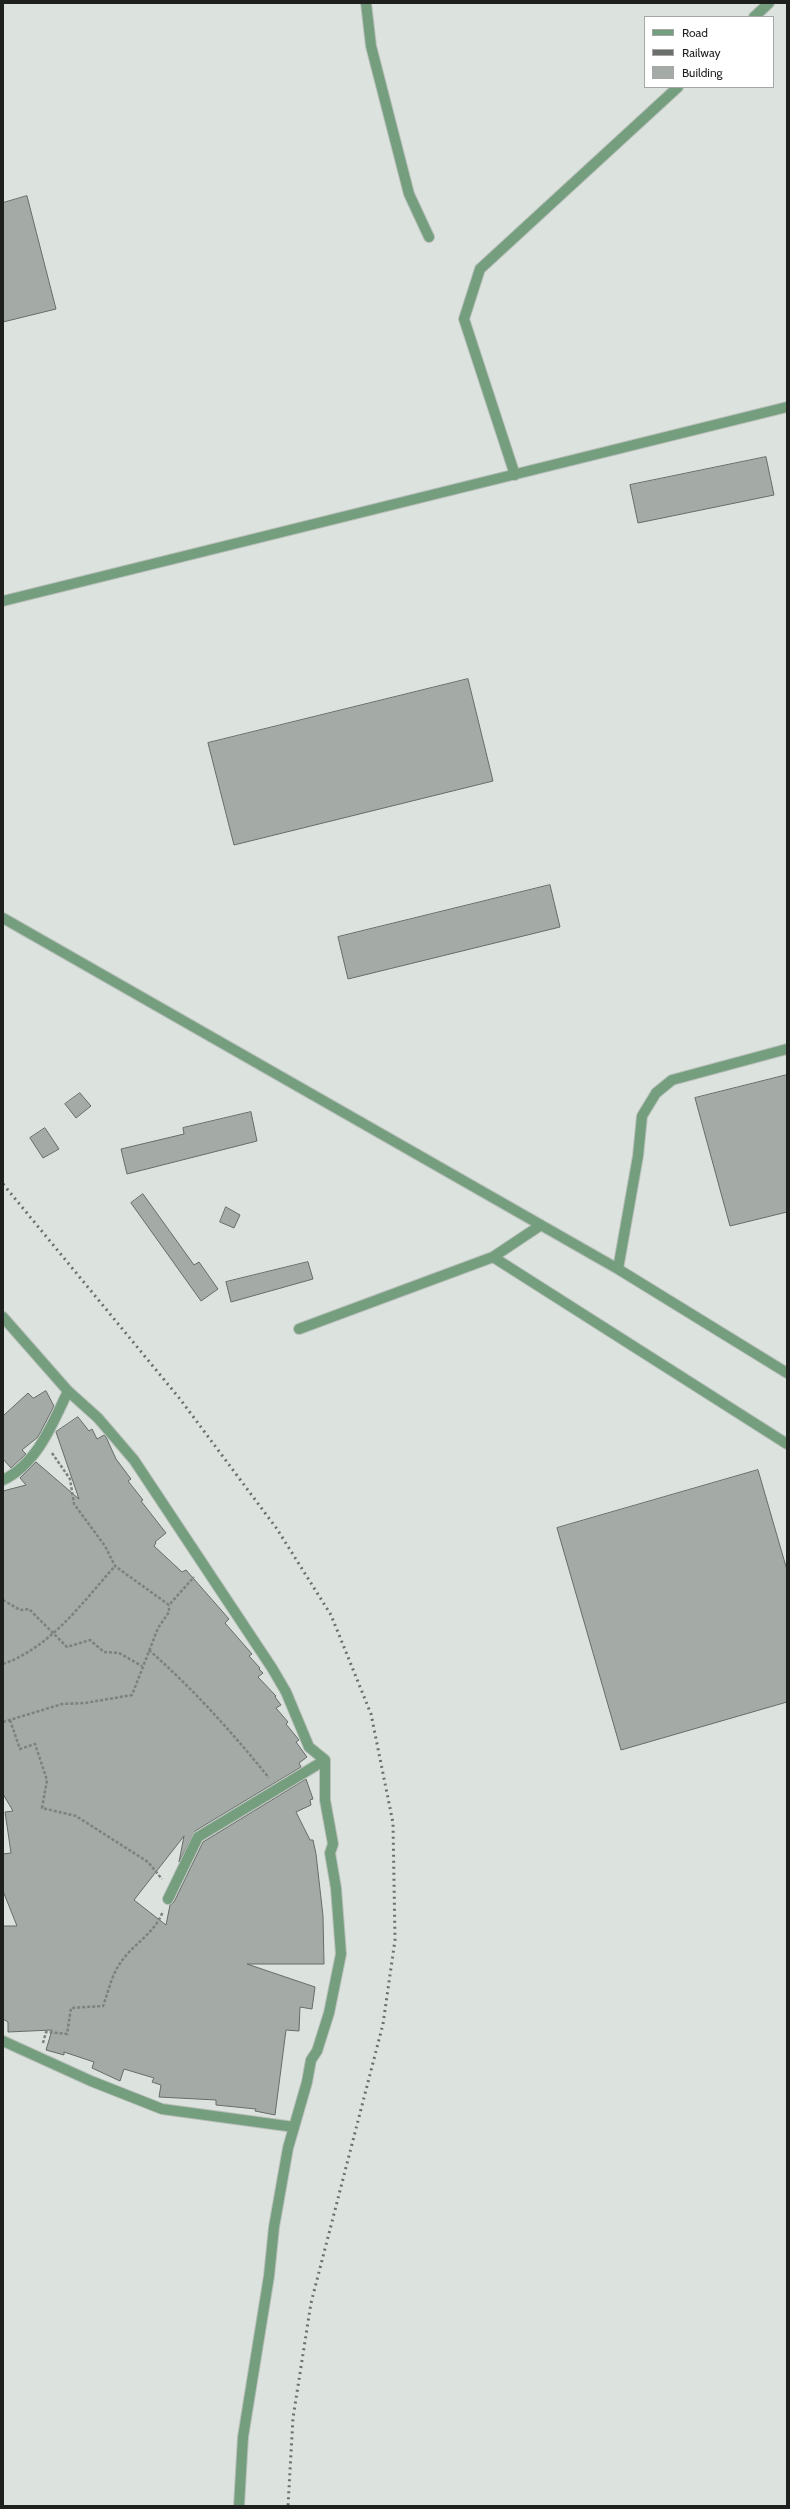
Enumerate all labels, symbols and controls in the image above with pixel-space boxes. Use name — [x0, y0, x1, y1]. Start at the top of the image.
legend — [644, 16, 774, 88]
text: Road — [682, 25, 708, 40]
text: Railway — [682, 45, 720, 60]
text: Building — [682, 65, 723, 80]

